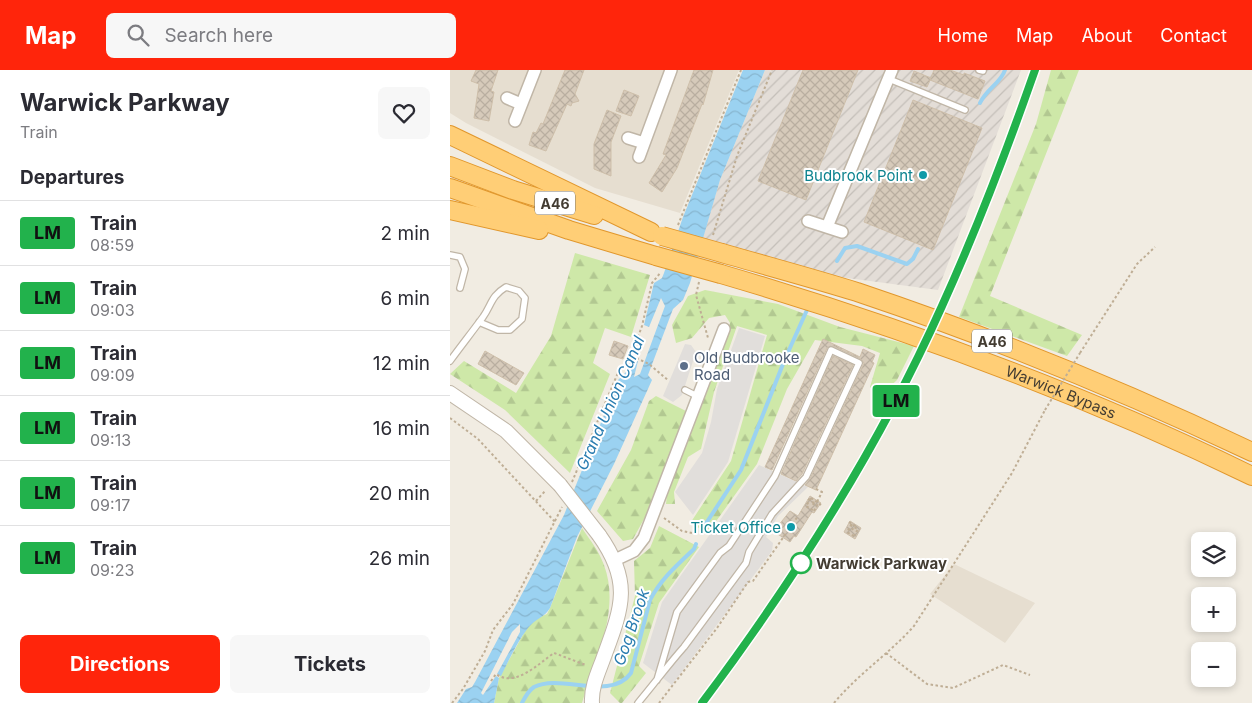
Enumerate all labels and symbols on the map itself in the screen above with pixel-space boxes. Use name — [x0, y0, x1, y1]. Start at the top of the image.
place label: Budbrook Point — [804, 166, 913, 185]
marker: Budbrook Point — [917, 169, 929, 181]
road number: A46 — [535, 192, 575, 214]
road number: A46 — [972, 330, 1012, 352]
water label: Grand Union Canal — [571, 333, 649, 473]
place label: Old Budbrooke Road — [694, 348, 800, 384]
marker: Old Budbrooke Road — [678, 360, 690, 372]
street label: Warwick Bypass — [1003, 361, 1119, 422]
line badge: LM — [874, 385, 918, 417]
place label: Ticket Office — [690, 518, 781, 537]
marker: Ticket Office — [785, 521, 797, 533]
marker: Warwick Parkway — [790, 552, 812, 574]
place label: Warwick Parkway — [816, 554, 947, 573]
water label: Gog Brook — [609, 586, 654, 668]

